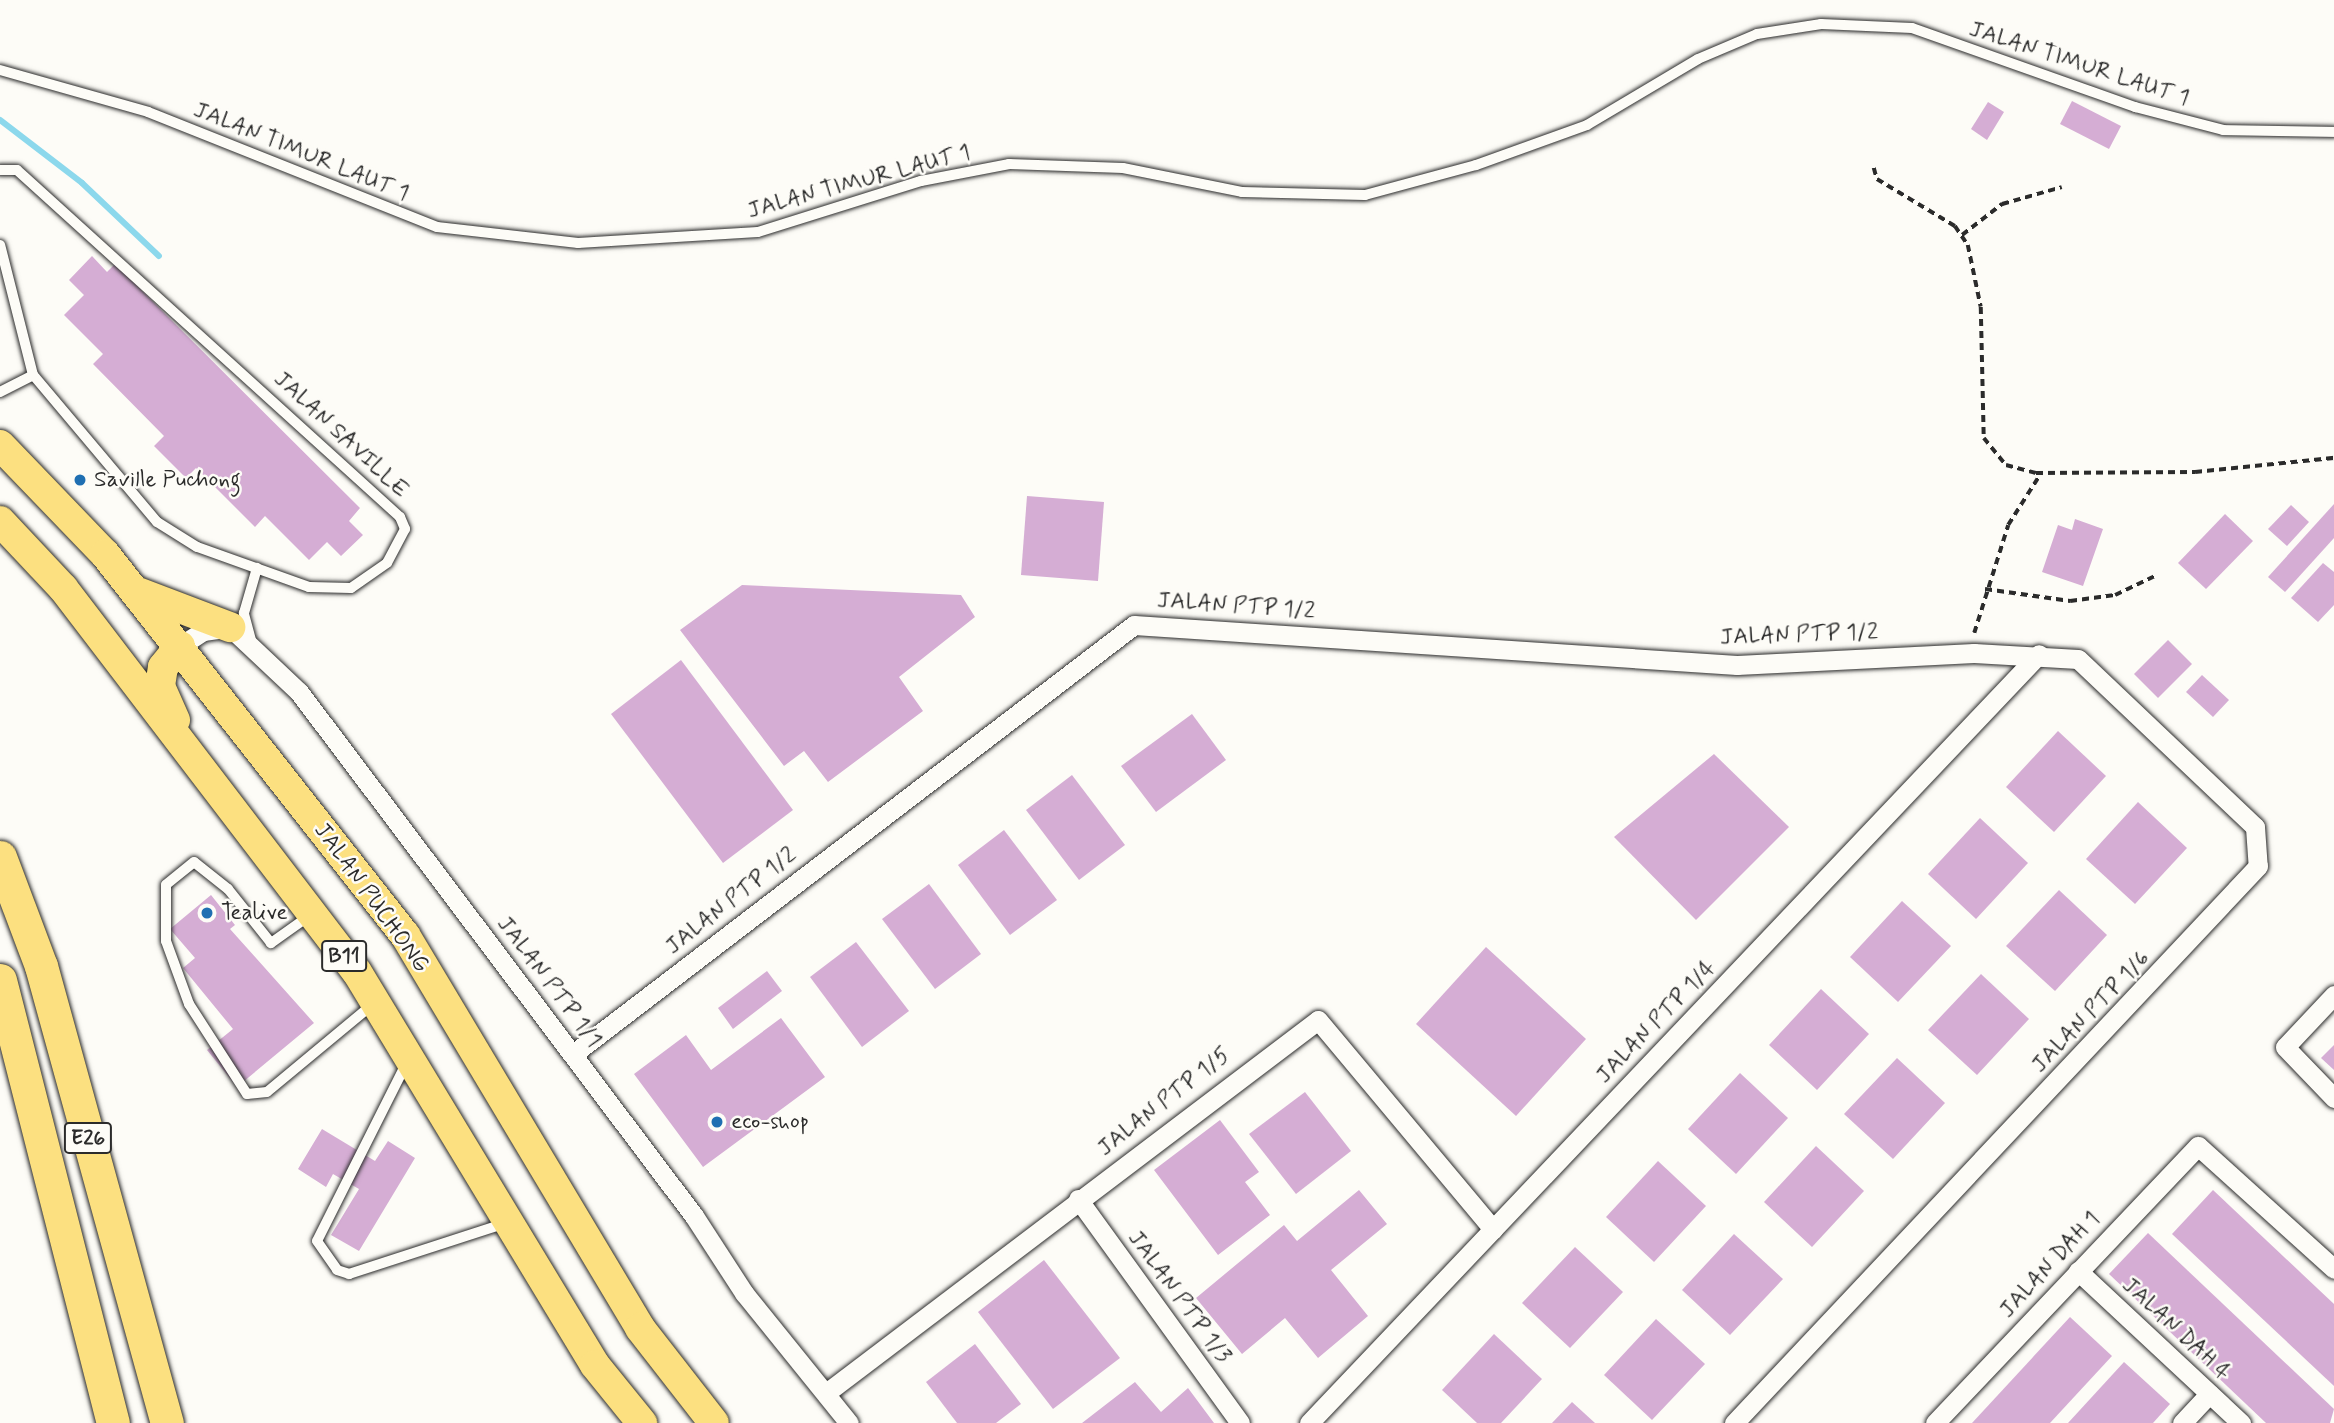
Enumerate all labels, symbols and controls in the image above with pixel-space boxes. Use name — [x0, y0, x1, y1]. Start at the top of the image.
street label: JALAN TIMUR LAUT 1 — [1963, 14, 2195, 114]
street label: JALAN TIMUR LAUT 1 — [187, 95, 415, 209]
street label: JALAN TIMUR LAUT 1 — [742, 138, 976, 226]
street label: JALAN SAVILLE — [269, 366, 413, 504]
place label: Saville Puchong — [94, 466, 241, 494]
marker: Saville Puchong — [72, 472, 88, 488]
street label: JALAN PTP 1/2 — [1156, 587, 1316, 625]
street label: JALAN PTP 1/2 — [1719, 618, 1879, 652]
street label: JALAN PUCHONG — [307, 818, 435, 978]
street label: JALAN PTP 1/2 — [660, 841, 802, 961]
place label: Tealive — [221, 899, 288, 927]
marker: Tealive — [199, 905, 215, 921]
street label: JALAN PTP 1/1 — [491, 911, 607, 1053]
road number: B11 — [320, 939, 368, 974]
street label: JALAN PTP 1/6 — [2026, 945, 2156, 1079]
street label: JALAN PTP 1/4 — [1590, 955, 1722, 1089]
street label: JALAN PTP 1/5 — [1092, 1042, 1236, 1162]
place label: eco-shop — [731, 1108, 809, 1136]
marker: eco-shop — [709, 1114, 725, 1130]
road number: E26 — [64, 1120, 112, 1156]
street label: JALAN DAH 1 — [1994, 1206, 2106, 1324]
street label: JALAN PTP 1/3 — [1122, 1225, 1236, 1369]
street label: JALAN DAH 4 — [2116, 1272, 2236, 1386]

